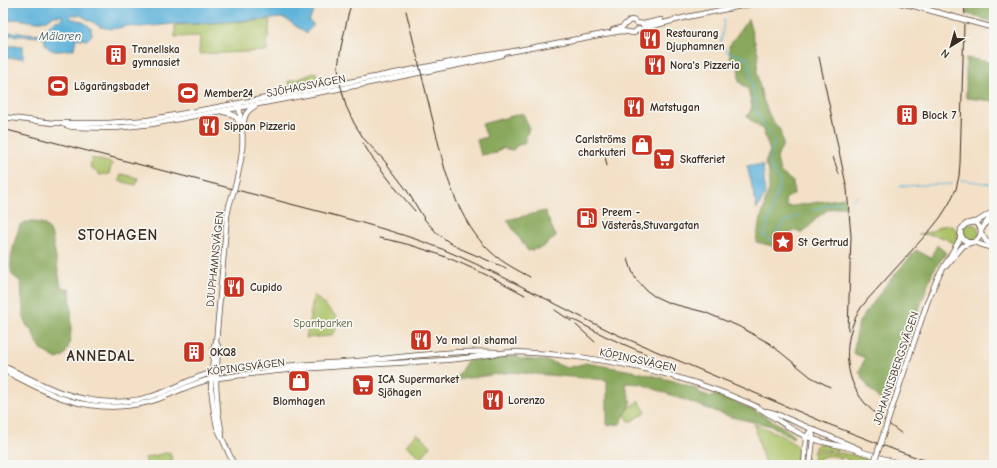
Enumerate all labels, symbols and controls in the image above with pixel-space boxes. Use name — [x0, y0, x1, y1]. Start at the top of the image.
restaurant icon: Restaurang Djuphamnen — [637, 26, 663, 52]
north arrow — [931, 26, 971, 66]
place label: Restaurang Djuphamnen — [666, 27, 725, 53]
water label: Mälaren — [38, 29, 81, 43]
building icon: Tranellska gymnasiet — [103, 42, 129, 68]
place label: Tranellska gymnasiet — [132, 43, 180, 69]
text: N — [939, 46, 952, 61]
restaurant icon: Nora's Pizzeria — [642, 52, 668, 78]
place label: Nora's Pizzeria — [670, 59, 740, 72]
street label: SJÖHAGSVÄGEN — [265, 72, 347, 100]
sports icon: Lögarängsbadet — [45, 73, 71, 99]
place label: Lögarängsbadet — [74, 80, 150, 93]
sports icon: Member24 — [175, 80, 201, 106]
place label: Member24 — [204, 87, 253, 100]
restaurant icon: Matstugan — [621, 94, 647, 120]
place label: Matstugan — [650, 101, 700, 114]
building icon: Block 7 — [894, 102, 920, 128]
place label: Block 7 — [922, 109, 956, 122]
restaurant icon: Sippan Pizzeria — [196, 113, 222, 139]
place label: Sippan Pizzeria — [224, 120, 296, 133]
shop icon: Carlströms charkuteri — [629, 132, 655, 158]
place label: Carlströms charkuteri — [575, 133, 626, 159]
supermarket icon: Skafferiet — [651, 146, 677, 172]
place label: Skafferiet — [680, 153, 726, 166]
fuel station icon: Preem - Västerås,Stuvargatan — [574, 205, 600, 231]
place label: Preem - Västerås,Stuvargatan — [602, 206, 699, 232]
street label: DJUPHAMNSVÄGEN — [204, 210, 226, 308]
district label: STOHAGEN — [78, 226, 158, 244]
place icon: St Gertrud — [770, 229, 796, 255]
place label: St Gertrud — [798, 236, 849, 249]
restaurant icon: Cupido — [221, 274, 247, 300]
place label: Cupido — [250, 281, 282, 294]
street label: JOHANNISBERGSVÄGEN — [870, 310, 922, 426]
park label: Spantparken — [293, 317, 353, 330]
restaurant icon: Ya mal al shamal — [408, 327, 434, 353]
place label: Ya mal al shamal — [436, 334, 517, 347]
building icon: OKQ8 — [181, 339, 207, 365]
place label: OKQ8 — [210, 346, 236, 359]
street label: KÖPINGSVÄGEN — [598, 346, 678, 374]
district label: ANNEDAL — [67, 347, 135, 365]
street label: KÖPINGSVÄGEN — [206, 356, 286, 378]
shop icon: Blomhagen — [286, 368, 312, 394]
supermarket icon: ICA Supermarket Sjöhagen — [350, 372, 376, 398]
place label: ICA Supermarket Sjöhagen — [378, 373, 459, 399]
restaurant icon: Lorenzo — [480, 387, 506, 413]
place label: Lorenzo — [508, 394, 545, 407]
place label: Blomhagen — [273, 395, 325, 408]

